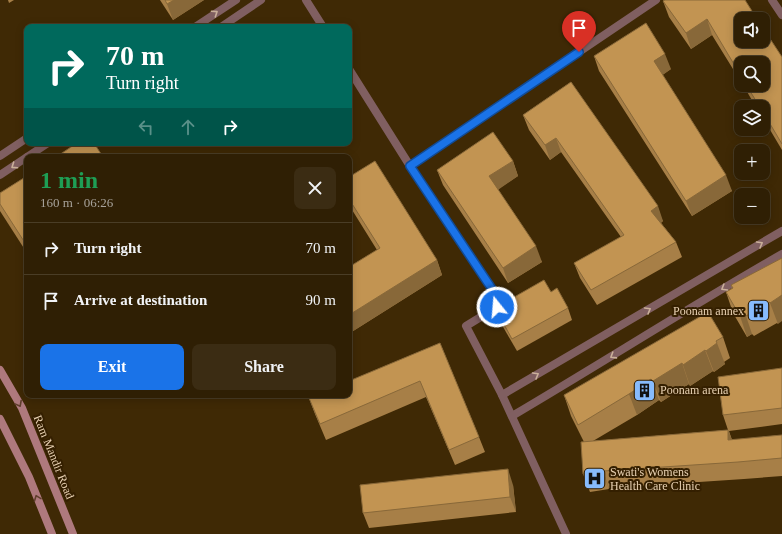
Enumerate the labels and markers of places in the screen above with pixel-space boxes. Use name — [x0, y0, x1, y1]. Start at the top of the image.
pin — [562, 11, 596, 52]
building icon: Poonam annex — [746, 298, 772, 324]
place label: Poonam annex — [673, 304, 744, 318]
building icon: Poonam arena — [632, 377, 658, 403]
place label: Poonam arena — [660, 383, 729, 397]
place label: Swati's Womens Health Care Clinic — [610, 465, 700, 493]
hospital icon: Swati's Womens Health Care Clinic — [581, 466, 607, 492]

